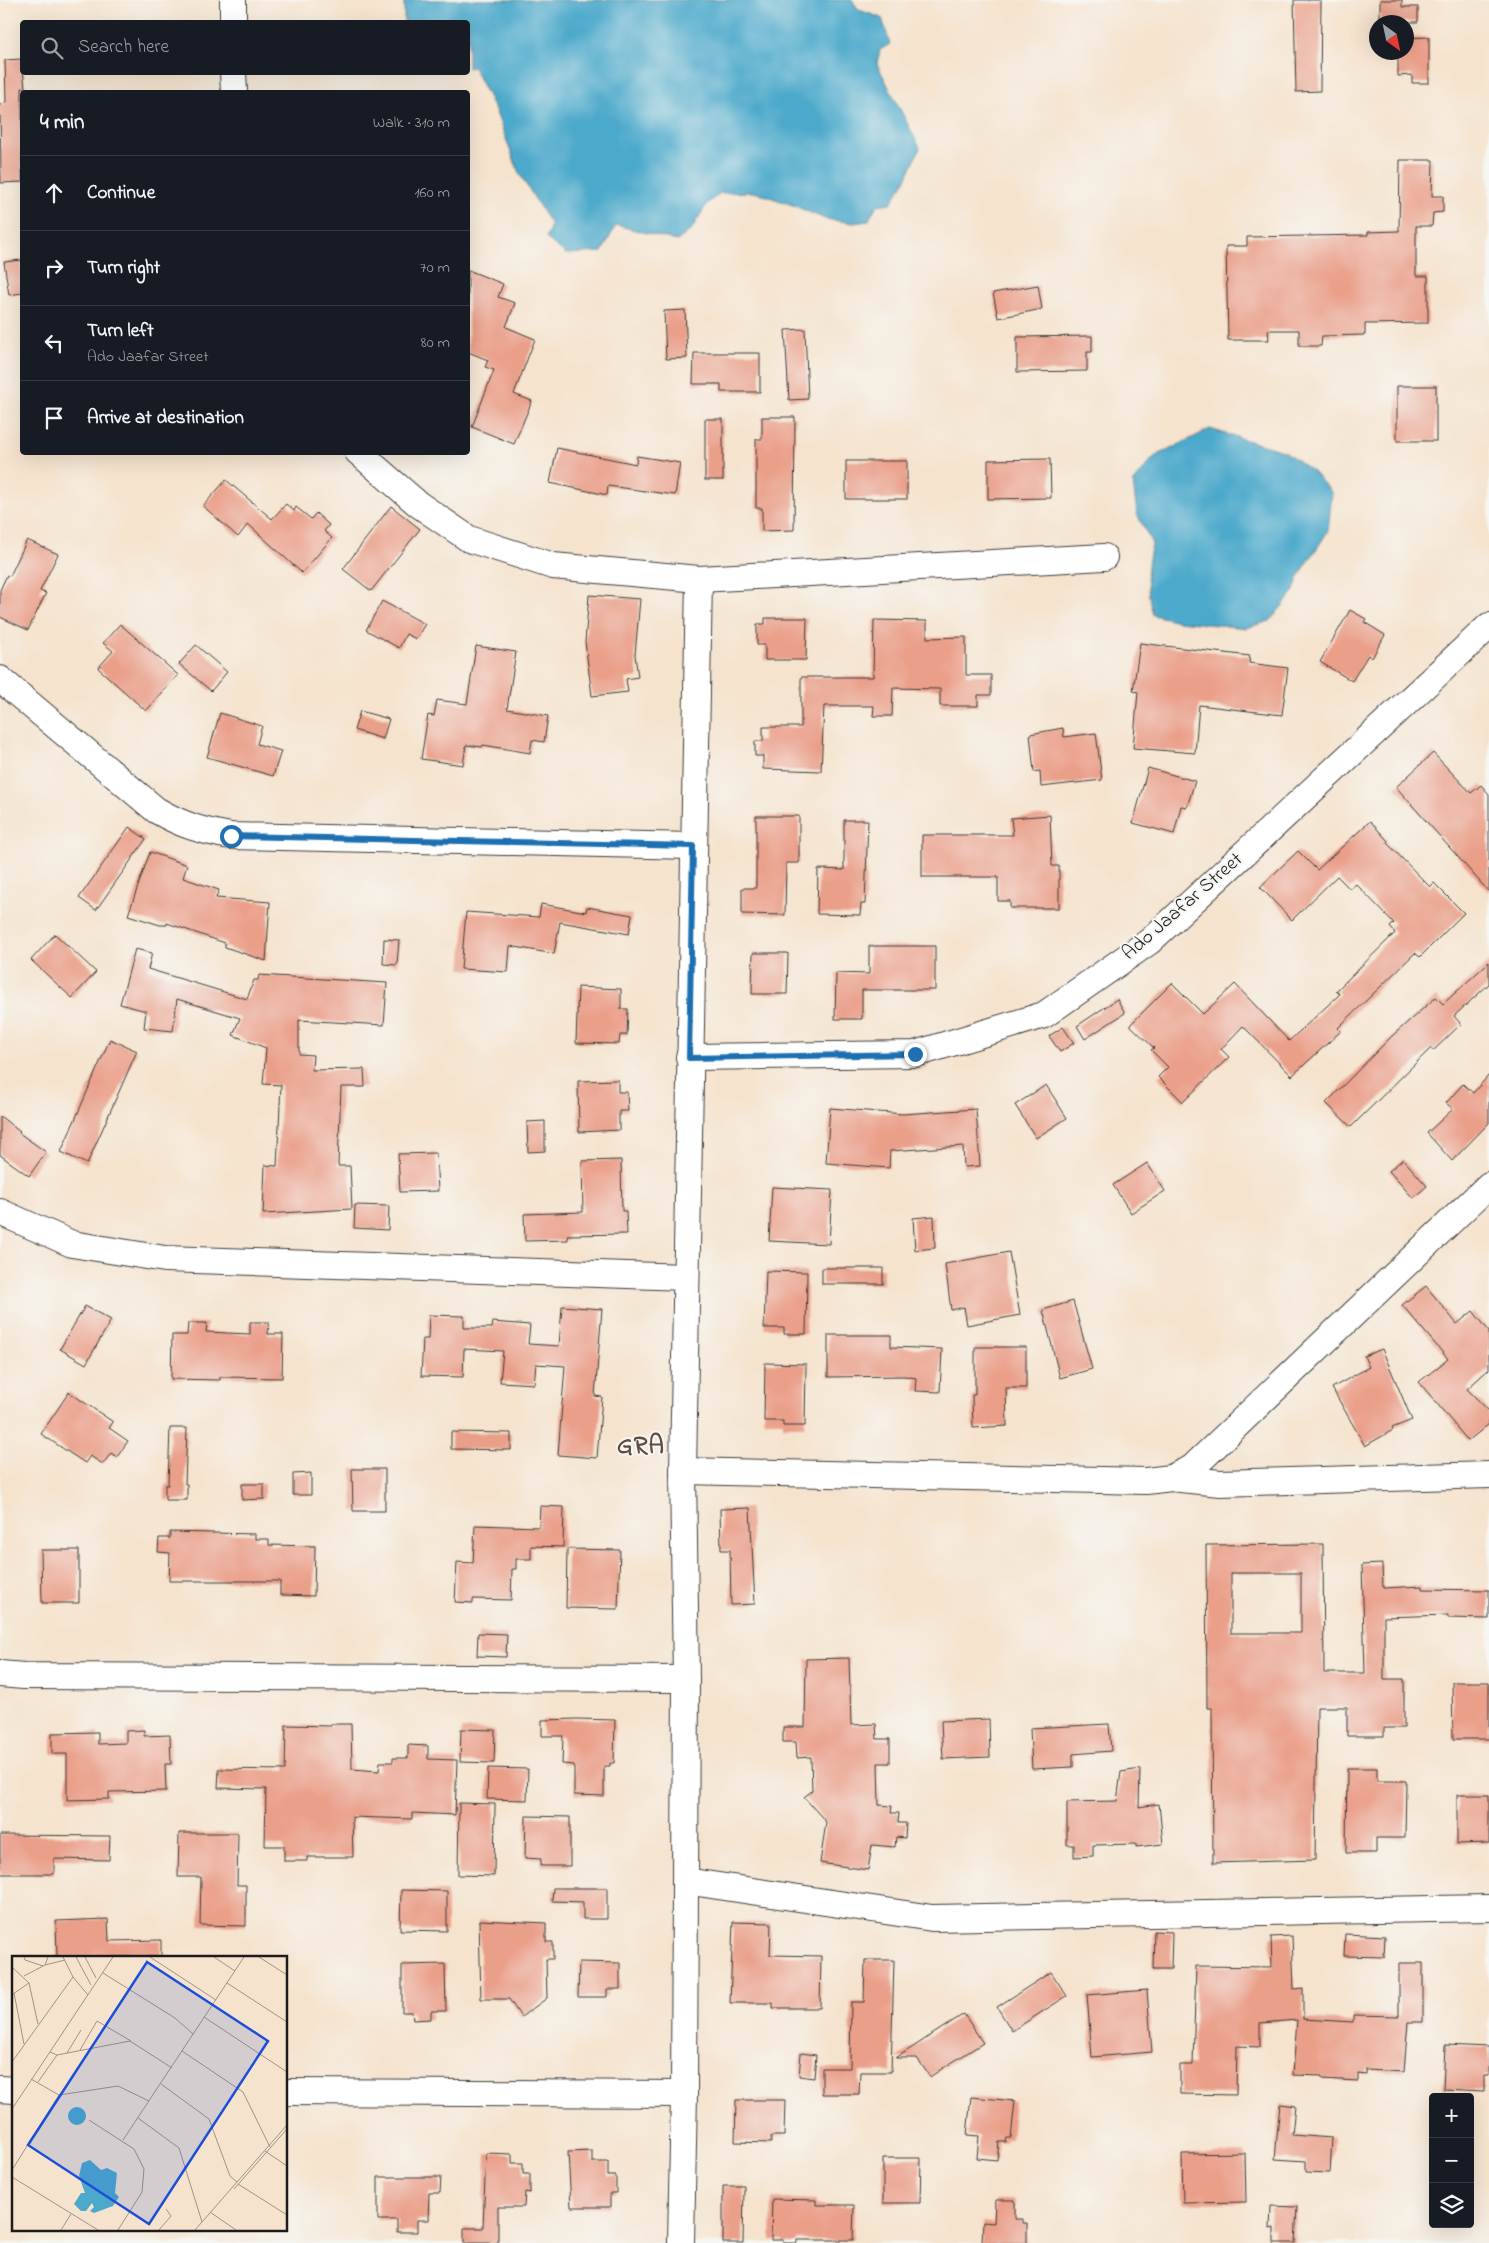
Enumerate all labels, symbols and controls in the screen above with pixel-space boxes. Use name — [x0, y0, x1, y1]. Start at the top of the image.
north arrow — [1369, 15, 1414, 60]
search box — [20, 20, 470, 75]
icon: search — [38, 34, 66, 62]
text: Search here — [78, 34, 169, 61]
text: 4 min — [40, 108, 84, 138]
text: Walk · 310 m — [373, 111, 450, 135]
icon: ahead — [40, 179, 68, 207]
text: Continue — [87, 180, 155, 207]
text: 160 m — [415, 181, 450, 205]
icon: right — [40, 254, 68, 282]
text: Turn right — [87, 255, 160, 282]
text: 70 m — [420, 256, 450, 280]
text: Turn left — [87, 318, 154, 345]
icon: left — [40, 329, 68, 357]
text: 80 m — [421, 331, 450, 355]
text: Ado Jaafar Street — [87, 345, 209, 369]
icon: arrive — [40, 404, 68, 432]
text: Arrive at destination — [87, 405, 244, 432]
route start — [220, 825, 243, 848]
street label: Ado Jaafar Street — [1116, 846, 1250, 968]
route end — [904, 1043, 927, 1066]
district label: GRA — [617, 1429, 665, 1465]
inset map — [12, 1956, 288, 2230]
map controls — [1429, 2093, 1474, 2228]
button: + — [1429, 2093, 1474, 2138]
button: − — [1429, 2138, 1474, 2183]
button: layers — [1429, 2183, 1474, 2228]

